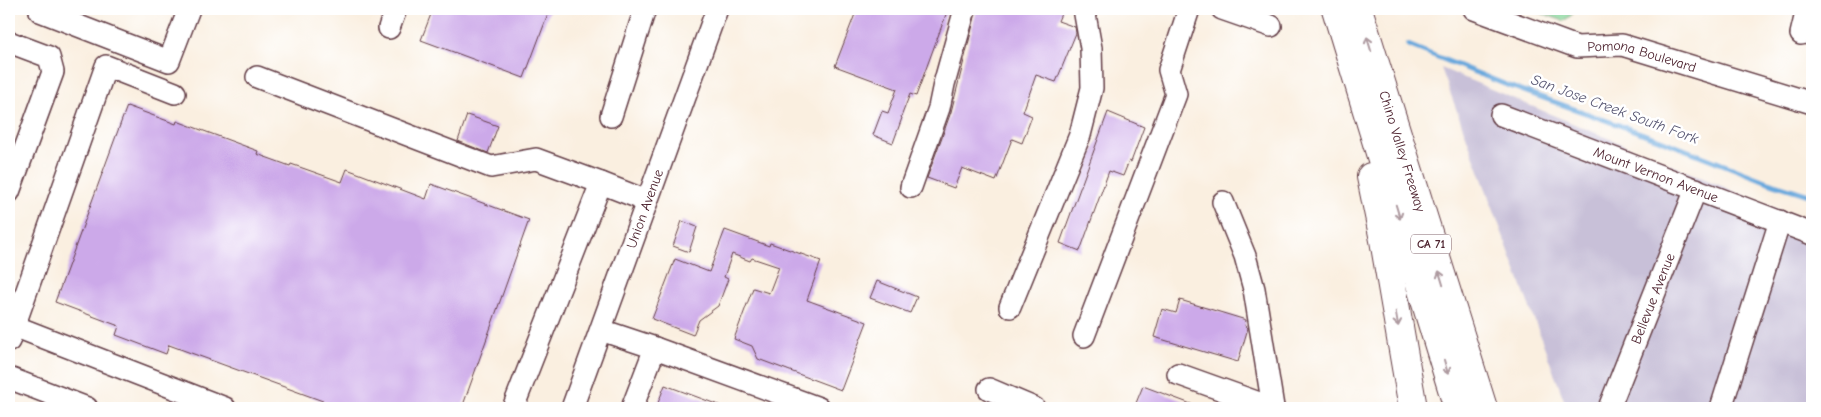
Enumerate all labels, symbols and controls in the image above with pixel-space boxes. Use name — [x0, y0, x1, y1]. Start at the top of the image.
one-way arrow — [1363, 36, 1373, 52]
street label: Pomona Boulevard — [1587, 37, 1698, 76]
water label: San Jose Creek South Fork — [1529, 70, 1702, 148]
street label: Chino Valley Freeway — [1375, 89, 1429, 215]
street label: Mount Vernon Avenue — [1591, 143, 1721, 206]
street label: Union Avenue — [623, 167, 667, 251]
one-way arrow — [1394, 204, 1404, 220]
road number: CA 71 — [1411, 234, 1451, 253]
street label: Bellevue Avenue — [1627, 251, 1679, 346]
one-way arrow — [1436, 271, 1446, 287]
one-way arrow — [1393, 311, 1403, 327]
one-way arrow — [1441, 359, 1451, 375]

